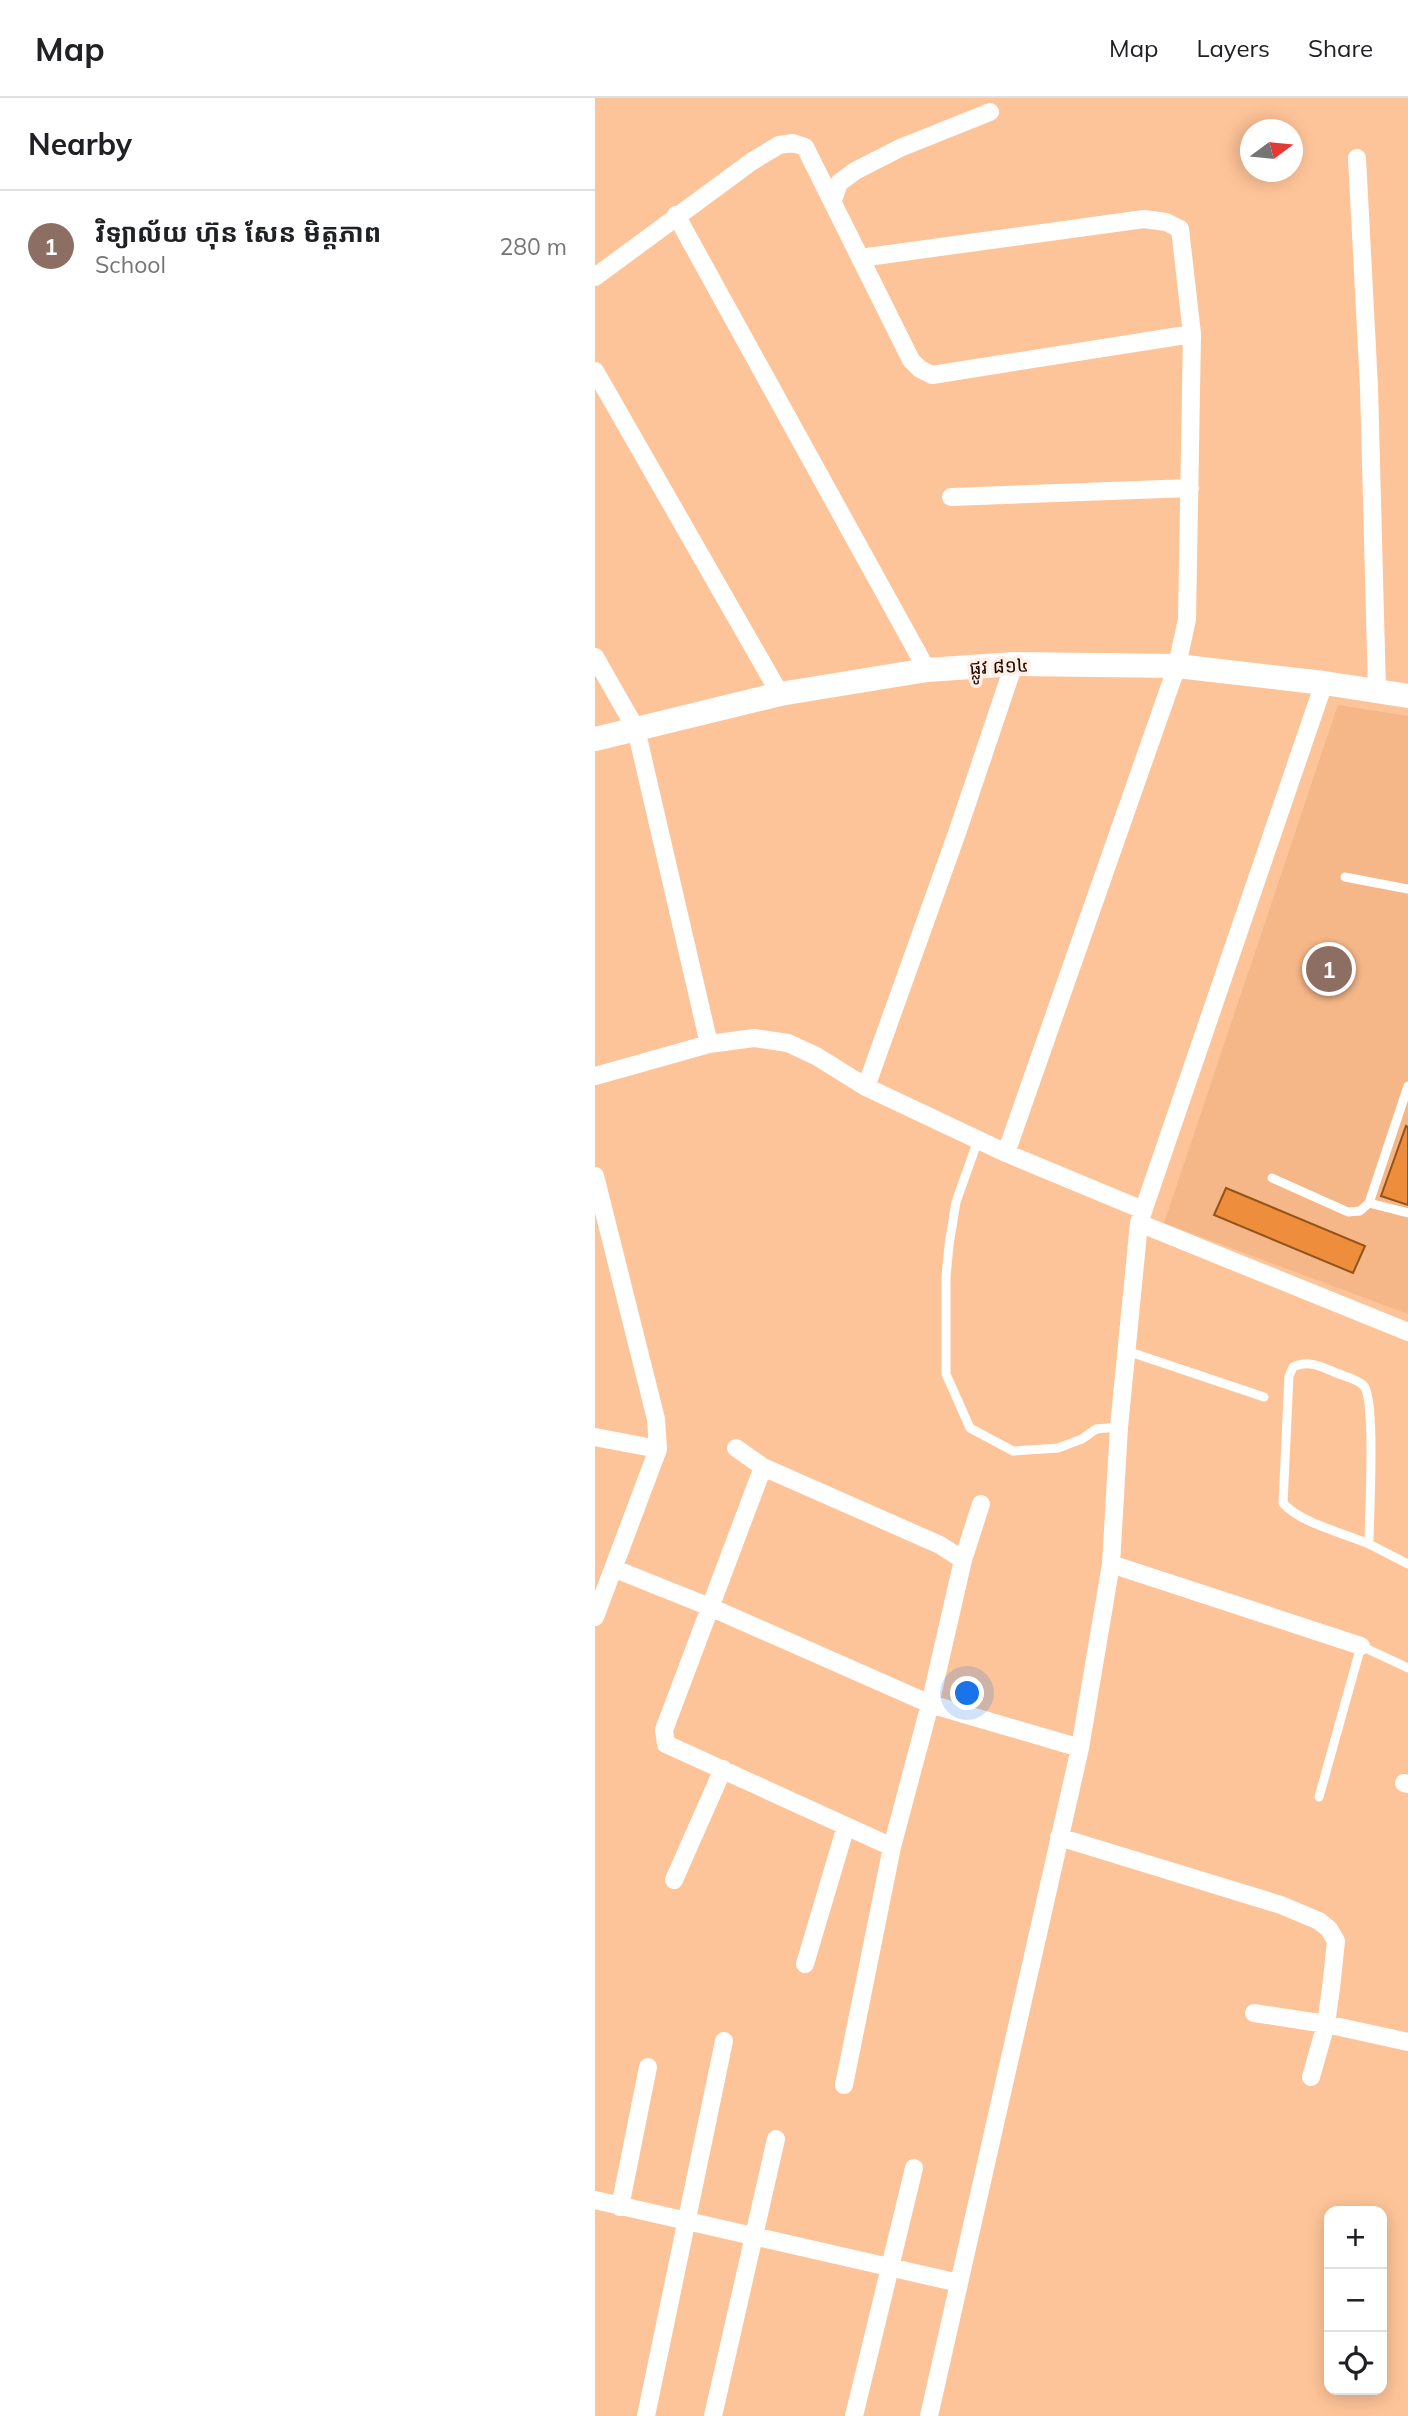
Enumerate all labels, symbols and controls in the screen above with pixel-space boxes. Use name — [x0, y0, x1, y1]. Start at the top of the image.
text: Map — [35, 28, 105, 69]
text: Map — [1109, 33, 1158, 63]
text: Layers — [1196, 33, 1270, 63]
text: Share — [1308, 33, 1373, 63]
north arrow — [1240, 119, 1303, 182]
text: Nearby — [28, 125, 132, 163]
text: វិទ្យាល័យ ហ៊ុន សែន មិត្តភាព — [95, 216, 381, 249]
text: 1 — [44, 232, 58, 261]
text: 280 m — [499, 232, 567, 261]
text: School — [95, 250, 166, 279]
street label: ផ្លូវ ៨១៤ — [969, 652, 1030, 685]
pin: 1 — [1306, 943, 1352, 995]
your location — [950, 1676, 984, 1710]
map controls — [1324, 2206, 1387, 2395]
button: + — [1324, 2206, 1387, 2269]
button: − — [1324, 2269, 1387, 2332]
button: locate — [1324, 2332, 1387, 2395]

